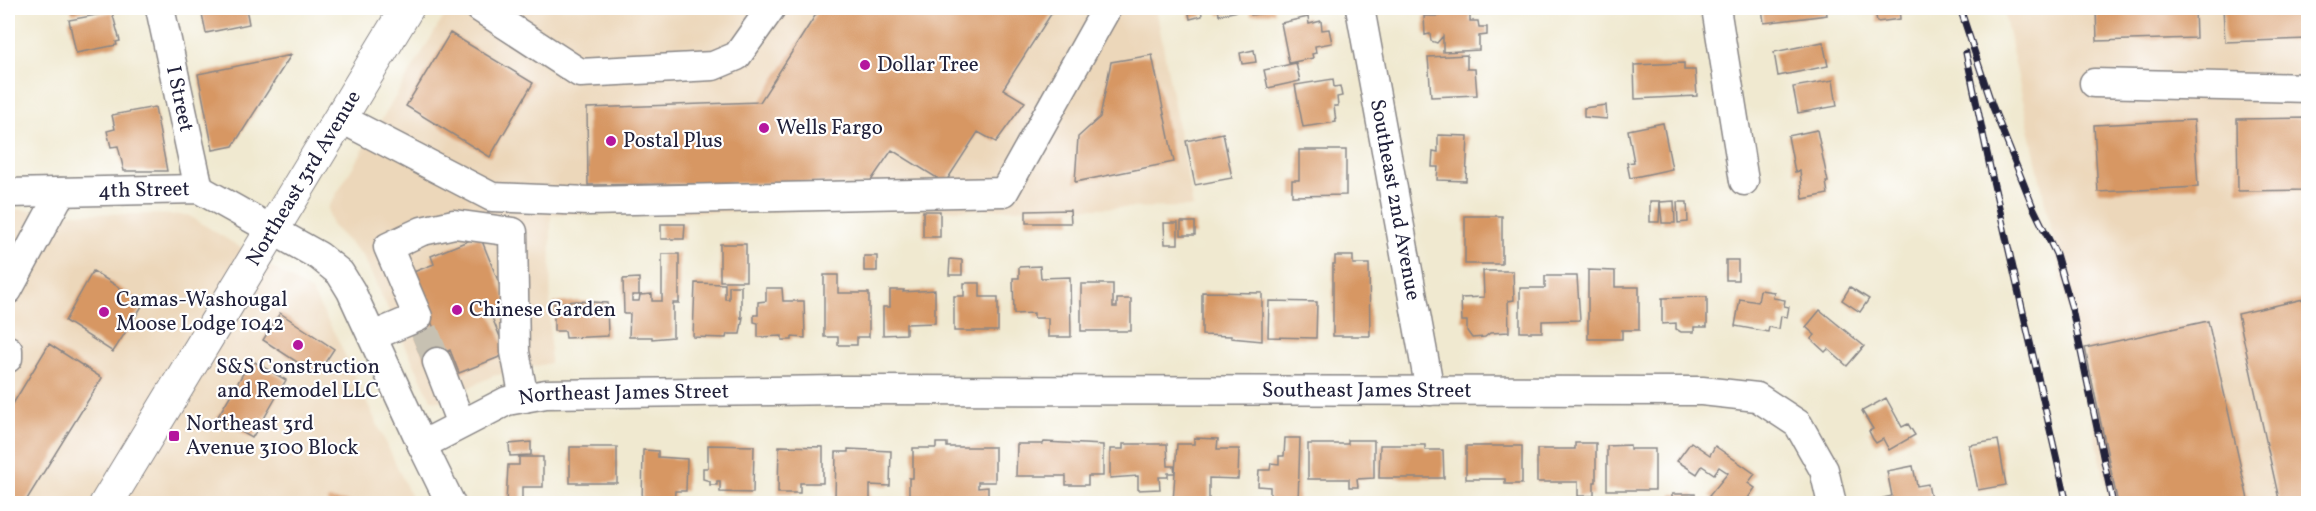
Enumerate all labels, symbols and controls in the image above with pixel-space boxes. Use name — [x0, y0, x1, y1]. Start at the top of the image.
place label: Dollar Tree — [877, 51, 979, 80]
marker: Dollar Tree — [858, 58, 872, 72]
street label: I Street — [158, 63, 201, 135]
street label: Northeast 3rd Avenue — [239, 85, 368, 272]
street label: Southeast 2nd Avenue — [1362, 97, 1428, 303]
place label: Wells Fargo — [776, 114, 883, 143]
marker: Wells Fargo — [757, 121, 771, 135]
place label: Postal Plus — [623, 127, 723, 156]
marker: Postal Plus — [604, 134, 618, 148]
street label: 4th Street — [98, 175, 190, 206]
place label: Camas-Washougal Moose Lodge 1042 — [116, 286, 288, 339]
place label: Chinese Garden — [469, 296, 616, 325]
marker: Chinese Garden — [450, 303, 464, 317]
marker: Camas-Washougal Moose Lodge 1042 — [97, 305, 111, 319]
marker: S&S Construction and Remodel LLC — [291, 338, 305, 352]
place label: S&S Construction and Remodel LLC — [216, 353, 380, 406]
street label: Southeast James Street — [1262, 376, 1472, 405]
street label: Northeast James Street — [516, 377, 729, 413]
place label: Northeast 3rd Avenue 3100 Block — [186, 410, 359, 463]
marker: Northeast 3rd Avenue 3100 Block — [167, 429, 181, 443]

